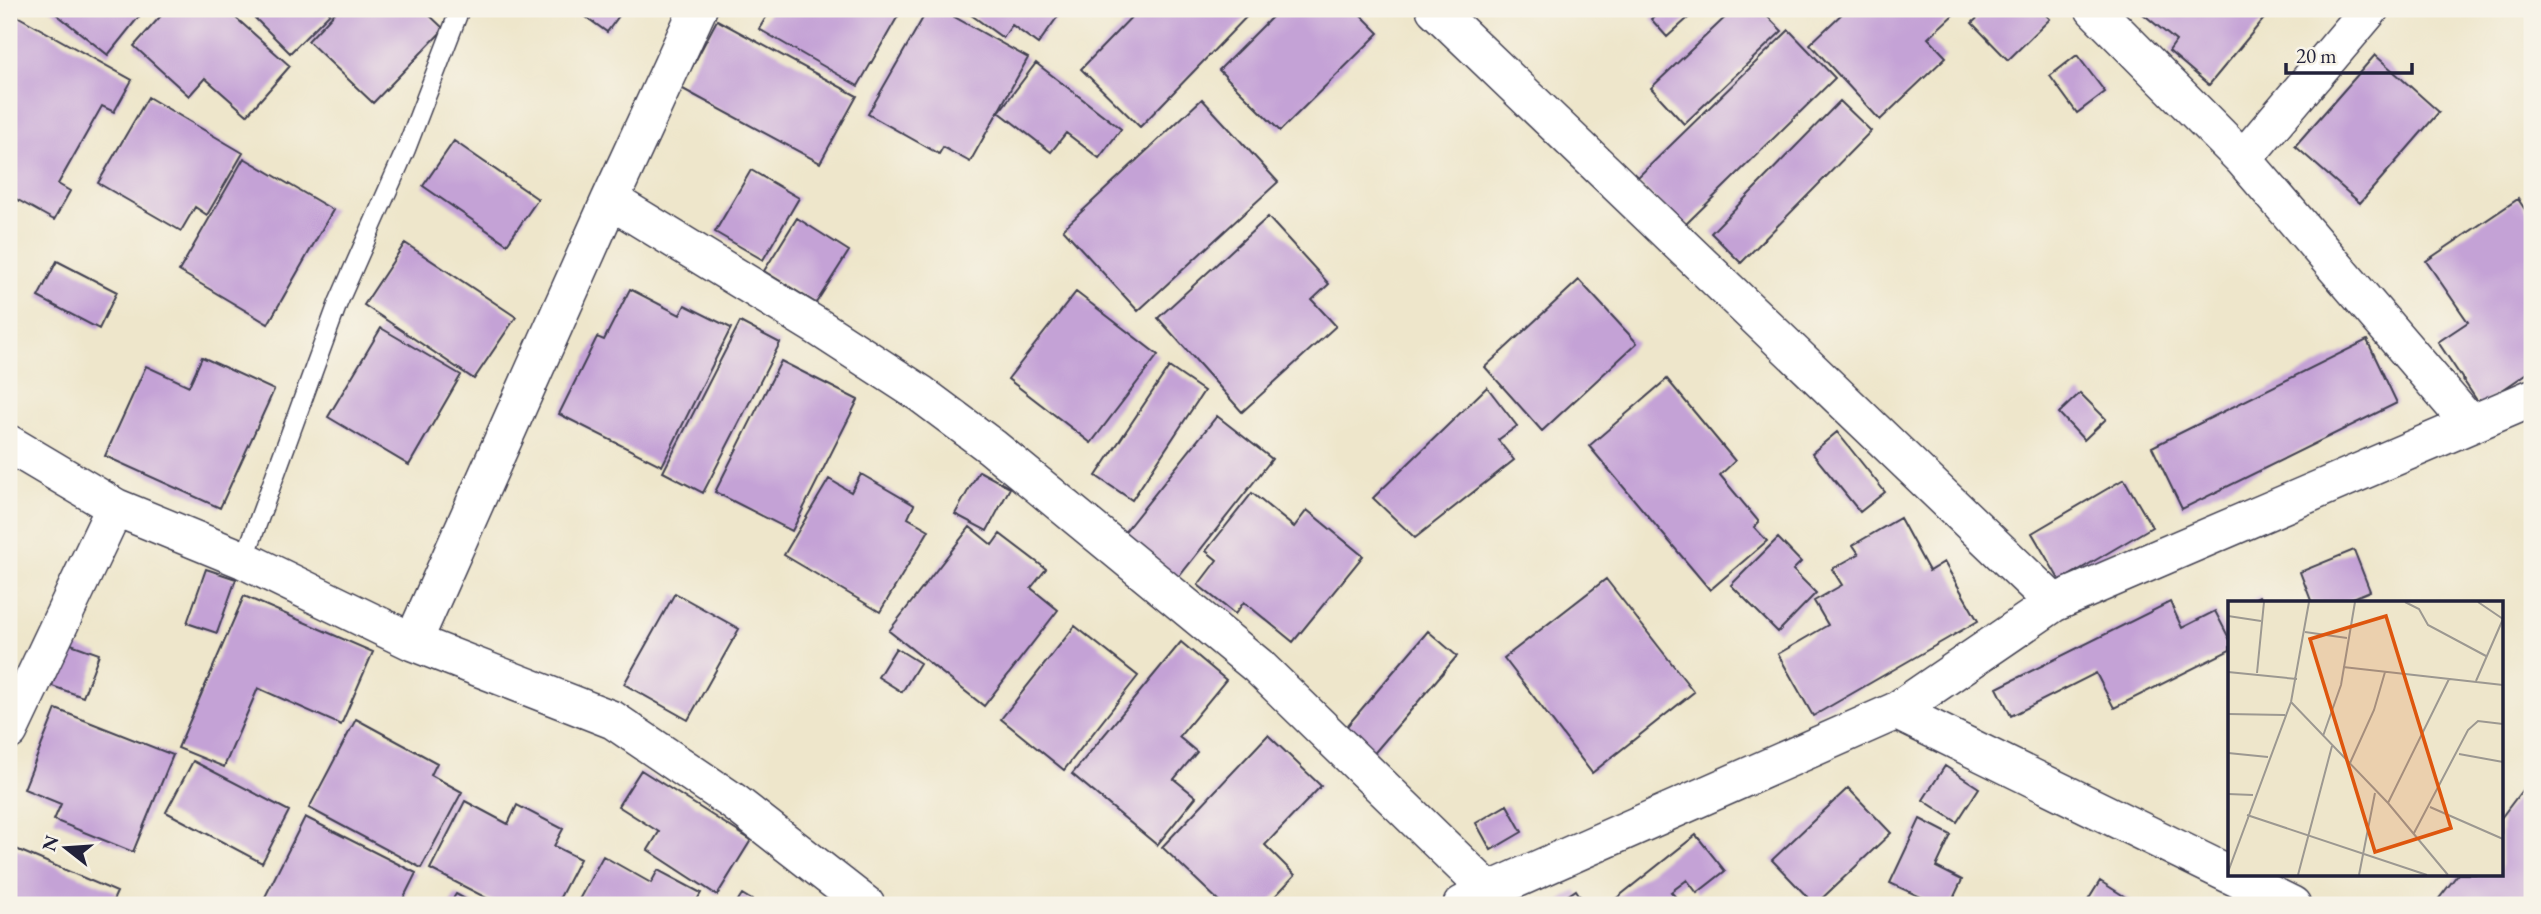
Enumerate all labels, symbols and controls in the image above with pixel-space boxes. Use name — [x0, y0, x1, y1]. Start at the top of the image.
scale bar — [2286, 32, 2412, 76]
text: 20 m — [2296, 42, 2337, 69]
inset map — [2228, 601, 2502, 876]
north arrow — [32, 813, 102, 883]
text: N — [36, 832, 65, 854]

